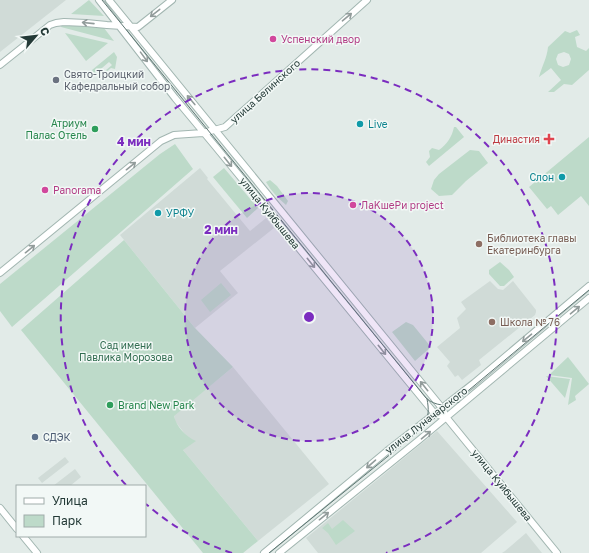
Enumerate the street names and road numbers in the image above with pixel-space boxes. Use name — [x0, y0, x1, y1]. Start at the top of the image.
street label: улица Белинского — [228, 57, 302, 125]
street label: улица Куйбышева — [237, 175, 303, 251]
street label: улица Луначарского — [382, 384, 470, 456]
street label: улица Куйбышева — [469, 447, 535, 523]

